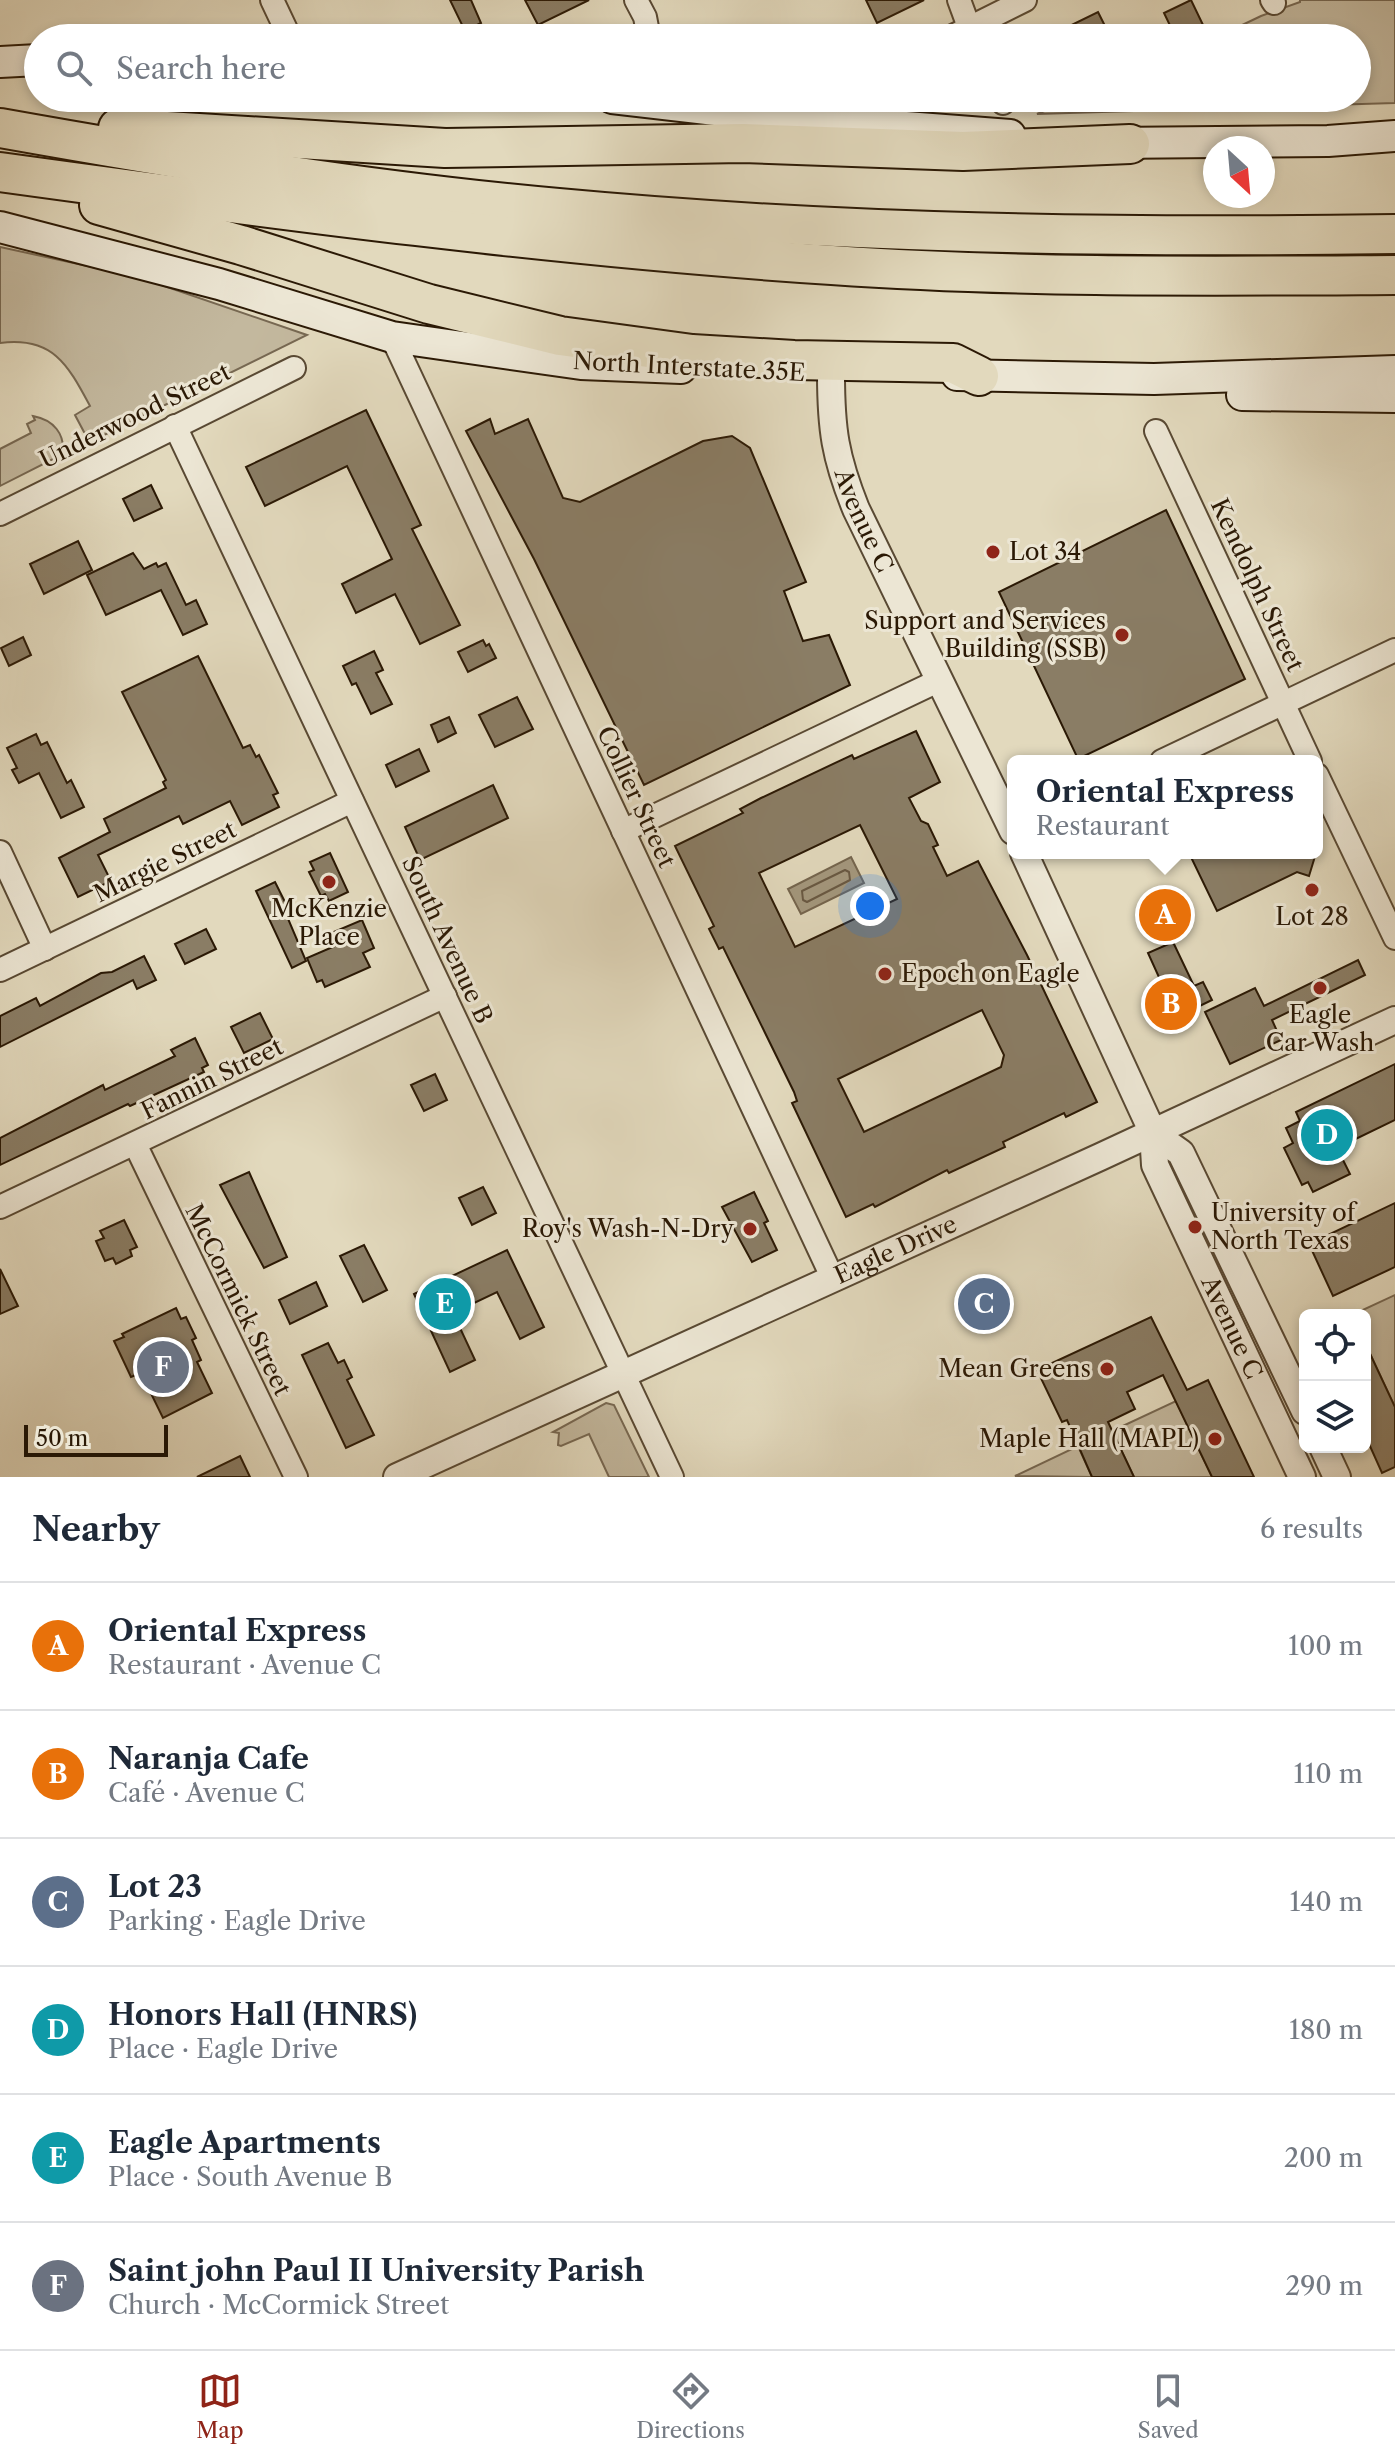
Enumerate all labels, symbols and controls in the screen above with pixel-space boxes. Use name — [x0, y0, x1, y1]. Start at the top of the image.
search box — [24, 24, 1371, 112]
icon: search — [52, 46, 96, 90]
text: Search here — [116, 50, 286, 87]
north arrow — [1203, 136, 1275, 208]
street label: North Interstate 35E — [572, 346, 806, 387]
street label: Underwood Street — [35, 357, 235, 474]
street label: Avenue C — [828, 464, 900, 577]
street label: Kendolph Street — [1205, 494, 1310, 676]
place label: Lot 34 — [1009, 537, 1081, 566]
marker: Lot 34 — [984, 543, 1002, 561]
place label: Support and Services Building (SSB) — [864, 606, 1106, 663]
marker: Support and Services Building (SSB) — [1113, 626, 1131, 644]
street label: Collier Street — [591, 722, 682, 872]
popup — [1007, 755, 1323, 859]
text: Oriental Express — [1036, 773, 1294, 810]
text: Restaurant — [1036, 810, 1169, 842]
street label: Margie Street — [89, 814, 241, 908]
street label: South Avenue B — [396, 852, 499, 1028]
marker: McKenzie Place — [320, 873, 338, 891]
marker: Lot 28 — [1303, 881, 1321, 899]
pin: A — [1139, 885, 1191, 945]
your location — [850, 886, 890, 926]
place label: McKenzie Place — [271, 894, 387, 951]
place label: Lot 28 — [1275, 902, 1349, 931]
place label: Epoch on Eagle — [901, 959, 1080, 988]
marker: Epoch on Eagle — [876, 965, 894, 983]
pin: B — [1145, 974, 1197, 1034]
marker: Eagle Car Wash — [1311, 979, 1329, 997]
place label: Eagle Car Wash — [1266, 1000, 1374, 1057]
street label: Fannin Street — [136, 1031, 288, 1125]
pin: D — [1301, 1105, 1353, 1165]
place label: University of North Texas — [1211, 1198, 1358, 1255]
street label: McCormick Street — [179, 1199, 298, 1401]
street label: Eagle Drive — [830, 1209, 961, 1290]
place label: Roy's Wash-N-Dry — [522, 1214, 735, 1243]
marker: University of North Texas — [1186, 1218, 1204, 1236]
marker: Roy's Wash-N-Dry — [741, 1220, 759, 1238]
street label: Avenue C — [1195, 1270, 1269, 1383]
pin: E — [419, 1274, 471, 1334]
pin: C — [958, 1274, 1010, 1334]
map controls — [1299, 1309, 1371, 1453]
button: locate — [1299, 1309, 1371, 1381]
pin: F — [137, 1337, 189, 1397]
place label: Mean Greens — [938, 1354, 1091, 1383]
marker: Mean Greens — [1098, 1360, 1116, 1378]
button: layers — [1299, 1381, 1371, 1453]
scale bar — [24, 1421, 168, 1457]
place label: Maple Hall (MAPL) — [979, 1424, 1199, 1453]
text: 50 m — [36, 1425, 88, 1452]
marker: Maple Hall (MAPL) — [1206, 1430, 1224, 1448]
text: Nearby — [32, 1508, 160, 1550]
text: 6 results — [1260, 1513, 1363, 1545]
text: Oriental Express — [108, 1612, 366, 1649]
text: A — [48, 1630, 68, 1662]
text: 100 m — [1288, 1630, 1363, 1662]
text: Restaurant · Avenue C — [108, 1649, 381, 1681]
text: Naranja Cafe — [108, 1740, 309, 1777]
text: B — [48, 1758, 68, 1790]
text: 110 m — [1294, 1758, 1363, 1790]
text: Café · Avenue C — [108, 1777, 305, 1809]
text: Lot 23 — [108, 1868, 202, 1905]
text: C — [48, 1886, 68, 1918]
text: 140 m — [1289, 1886, 1363, 1918]
text: Parking · Eagle Drive — [108, 1905, 366, 1937]
text: Honors Hall (HNRS) — [108, 1996, 417, 2033]
text: D — [47, 2014, 69, 2046]
text: 180 m — [1289, 2014, 1363, 2046]
text: Place · Eagle Drive — [108, 2033, 338, 2065]
text: Eagle Apartments — [108, 2124, 381, 2161]
text: E — [49, 2142, 67, 2174]
text: 200 m — [1284, 2142, 1363, 2174]
text: Place · South Avenue B — [108, 2161, 392, 2193]
text: Saint john Paul II University Parish — [108, 2252, 645, 2289]
text: F — [49, 2270, 67, 2302]
text: 290 m — [1285, 2270, 1363, 2302]
text: Church · McCormick Street — [108, 2289, 449, 2321]
tab: Map — [196, 2369, 244, 2444]
tab: Directions — [636, 2369, 745, 2444]
tab: Saved — [1138, 2369, 1199, 2444]

